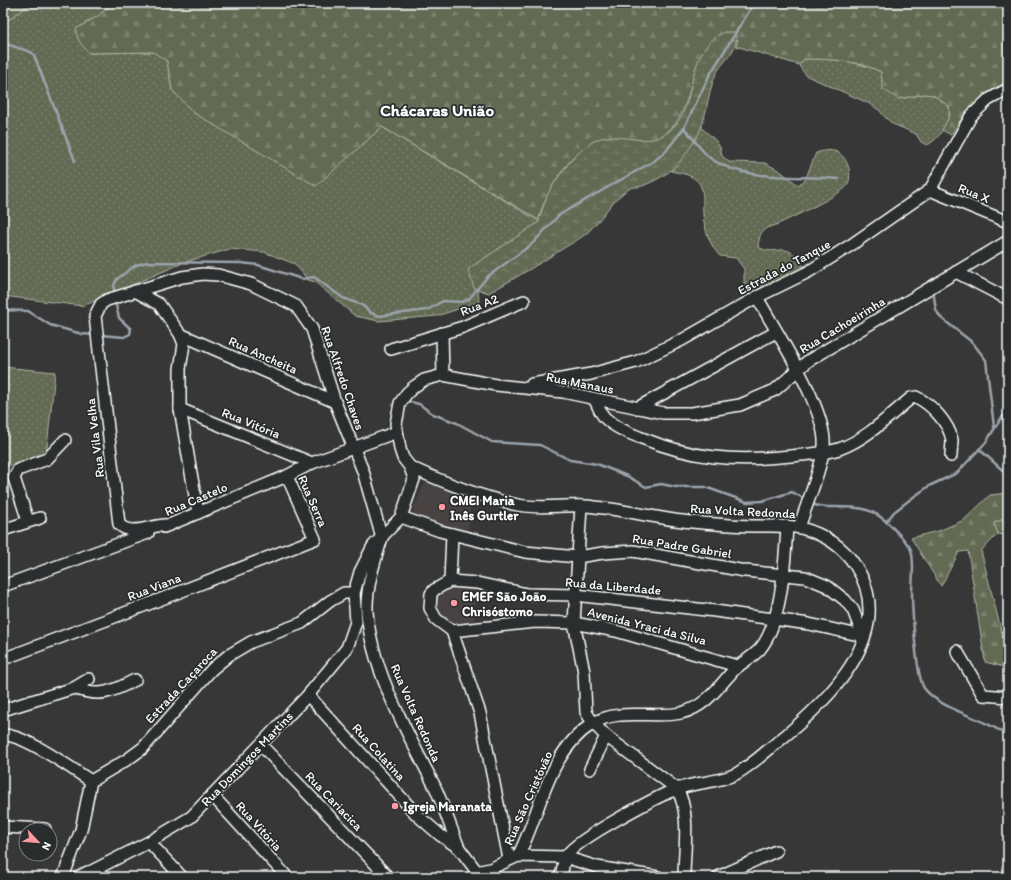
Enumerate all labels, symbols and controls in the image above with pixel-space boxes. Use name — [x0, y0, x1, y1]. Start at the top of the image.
district label: Chácaras União — [380, 100, 494, 120]
street label: Rua X — [956, 180, 992, 206]
street label: Estrada do Tanque — [735, 236, 833, 298]
street label: Rua A2 — [458, 291, 500, 319]
street label: Rua Cachoeirinha — [796, 293, 888, 356]
street label: Rua Alfredo Chaves — [318, 324, 368, 432]
street label: Rua Ancheita — [226, 333, 300, 377]
street label: Rua Manaus — [545, 369, 615, 397]
street label: Rua Vila Velha — [83, 397, 107, 479]
street label: Rua Vitória — [220, 405, 283, 442]
street label: Rua Serra — [295, 473, 331, 529]
street label: Rua Castelo — [162, 479, 230, 519]
place label: CMEI Maria Inês Gurtler — [450, 493, 519, 523]
street label: Rua Volta Redonda — [690, 501, 796, 521]
marker: CMEI Maria Inês Gurtler — [437, 502, 447, 512]
street label: Rua Padre Gabriel — [631, 531, 733, 561]
street label: Rua Viana — [125, 570, 183, 604]
street label: Rua da Liberdade — [564, 574, 662, 598]
place label: EMEF São João Chrisóstomo — [462, 589, 547, 619]
marker: EMEF São João Chrisóstomo — [449, 598, 459, 608]
street label: Avenida Yraci da Silva — [586, 604, 709, 648]
street label: Estrada Caçaroca — [142, 644, 220, 726]
street label: Rua Volta Redonda — [388, 662, 444, 765]
street label: Rua Domingos Martins — [198, 708, 296, 809]
street label: Rua Colatina — [349, 720, 409, 784]
street label: Rua São Cristóvão — [501, 748, 556, 847]
street label: Rua Cariacica — [302, 768, 366, 834]
street label: Rua Vitória — [233, 798, 286, 854]
place label: Igreja Maranata — [403, 799, 492, 815]
marker: Igreja Maranata — [390, 801, 400, 811]
north arrow — [18, 822, 58, 862]
text: N — [39, 840, 54, 852]

